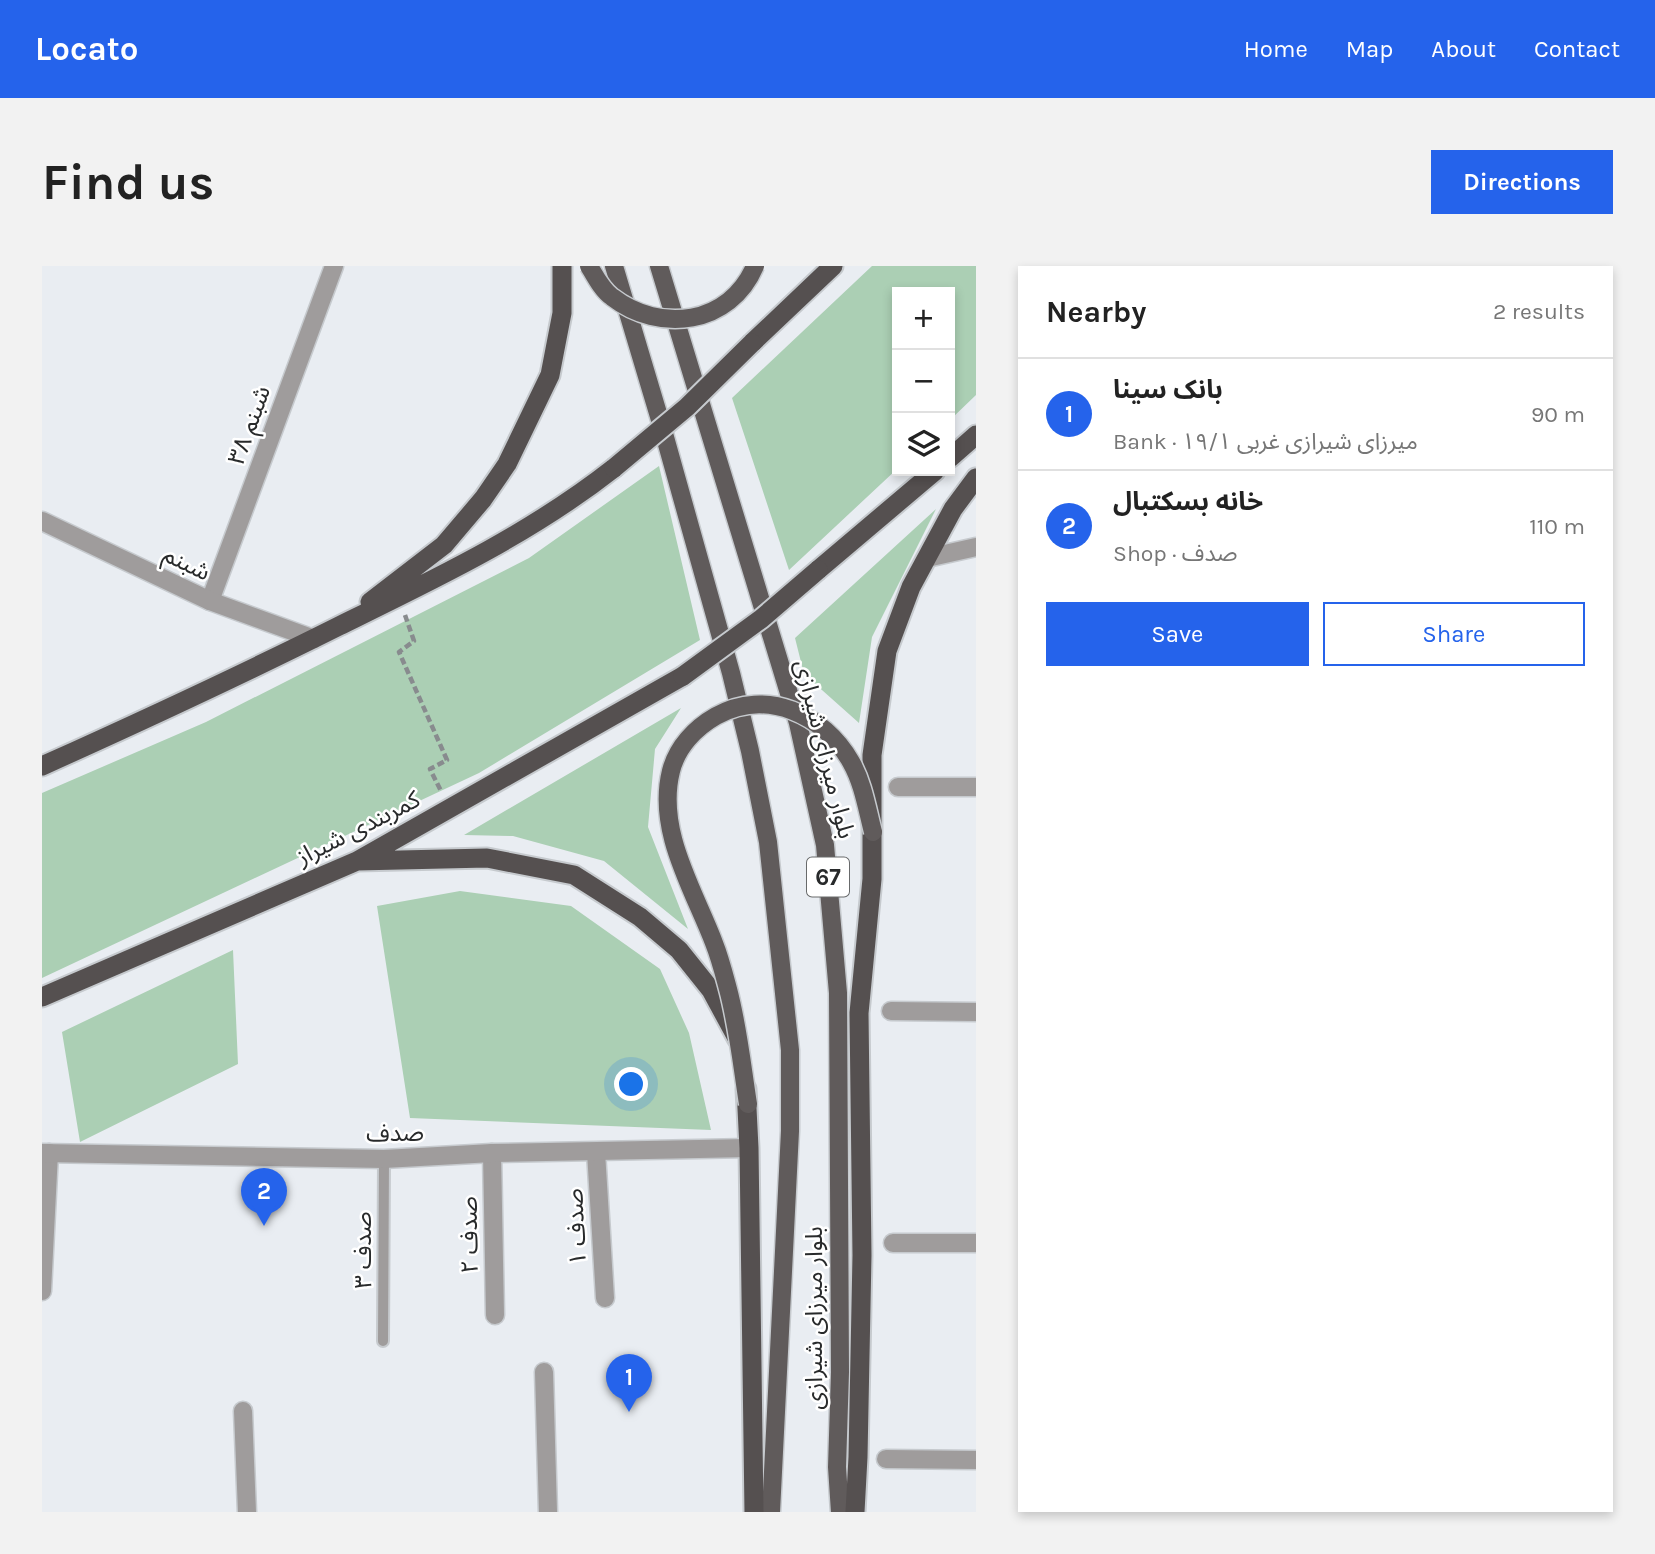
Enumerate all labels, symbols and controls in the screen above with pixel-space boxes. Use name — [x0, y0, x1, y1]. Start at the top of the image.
text: Locato — [35, 30, 138, 68]
text: Home — [1244, 35, 1308, 63]
text: Map — [1346, 35, 1393, 63]
text: About — [1431, 35, 1496, 63]
text: Contact — [1534, 35, 1620, 63]
button: Directions — [1431, 150, 1613, 214]
text: Find us — [42, 154, 214, 211]
map controls — [892, 287, 955, 476]
button: + — [892, 287, 955, 350]
text: Nearby — [1046, 294, 1146, 330]
text: 2 results — [1493, 298, 1585, 325]
button: − — [892, 350, 955, 413]
text: بانک سینا — [1113, 374, 1223, 405]
street label: شبنم ۳۸ — [222, 382, 279, 469]
text: 1 — [1065, 401, 1073, 428]
text: 90 m — [1531, 401, 1585, 428]
button: layers — [892, 413, 955, 476]
text: Bank · ۱۹/۱ میرزای شیرازی غربی — [1113, 428, 1418, 455]
text: خانه بسکتبال — [1113, 486, 1263, 517]
text: 2 — [1062, 513, 1076, 540]
text: 110 m — [1529, 513, 1585, 540]
street label: شبنم — [158, 540, 215, 589]
text: Shop · صدف — [1113, 540, 1237, 567]
button: Save — [1046, 602, 1309, 666]
button: Share — [1323, 602, 1585, 666]
street label: بلوار میرزای شیرازی — [789, 657, 861, 841]
street label: کمربندی شیراز — [291, 784, 426, 872]
road number: 67 — [807, 858, 849, 897]
your location — [614, 1067, 648, 1101]
street label: صدف — [366, 1118, 424, 1148]
pin: 2 — [241, 1168, 287, 1226]
street label: ۱ صدف — [560, 1188, 592, 1266]
street label: ۲ صدف — [454, 1196, 484, 1274]
street label: صدف ۳ — [349, 1211, 377, 1289]
street label: بلوار میرزای شیرازی — [800, 1226, 828, 1410]
pin: 1 — [606, 1354, 652, 1412]

